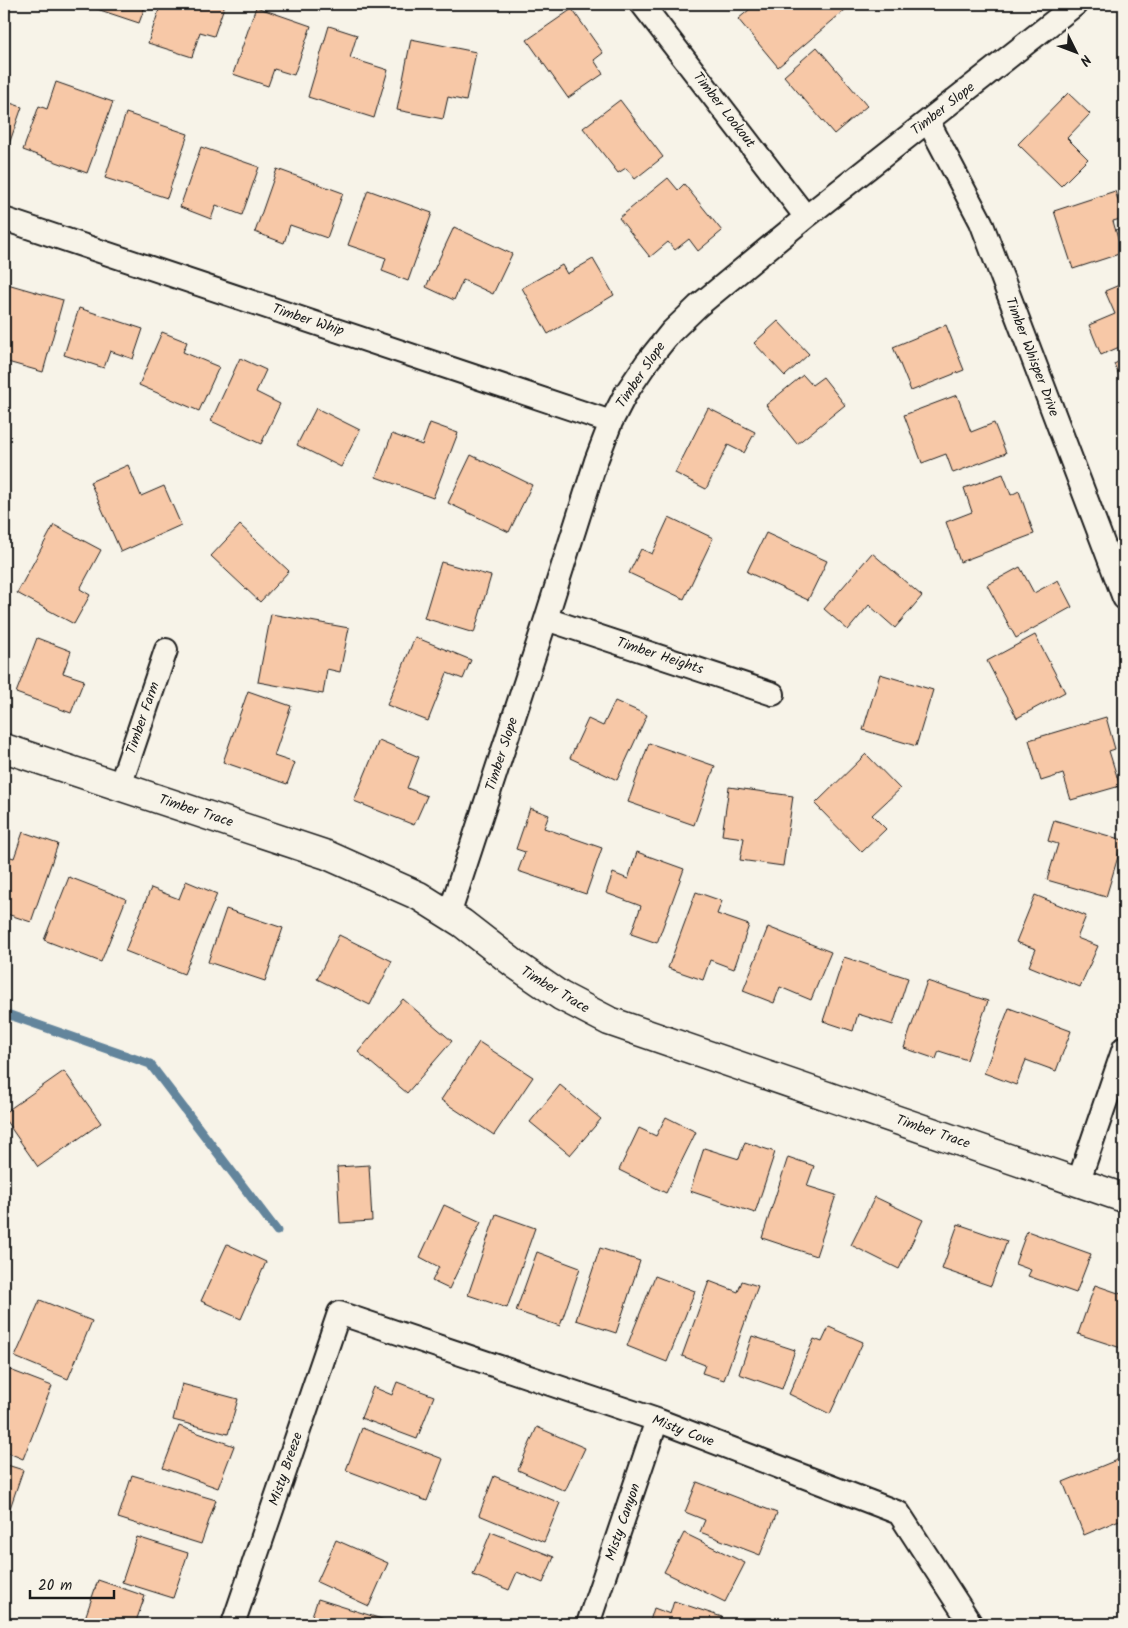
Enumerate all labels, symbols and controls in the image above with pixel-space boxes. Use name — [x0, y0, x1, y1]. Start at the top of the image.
north arrow — [1050, 28, 1100, 78]
text: N — [1074, 49, 1096, 71]
street label: Timber Lookout — [687, 67, 761, 153]
street label: Timber Slope — [906, 76, 980, 141]
street label: Timber Whisper Drive — [999, 294, 1065, 420]
street label: Timber Whip — [269, 298, 347, 342]
street label: Timber Slope — [611, 337, 672, 413]
street label: Timber Heights — [614, 632, 706, 680]
street label: Timber Farm — [120, 679, 166, 757]
street label: Timber Slope — [480, 714, 524, 794]
street label: Timber Trace — [156, 789, 237, 834]
street label: Timber Trace — [516, 961, 594, 1020]
street label: Timber Trace — [893, 1109, 974, 1155]
street label: Misty Cove — [649, 1409, 718, 1453]
street label: Misty Breeze — [263, 1429, 309, 1509]
street label: Misty Canyon — [599, 1480, 647, 1564]
scale bar — [30, 1568, 114, 1600]
text: 20 m — [38, 1574, 72, 1598]

